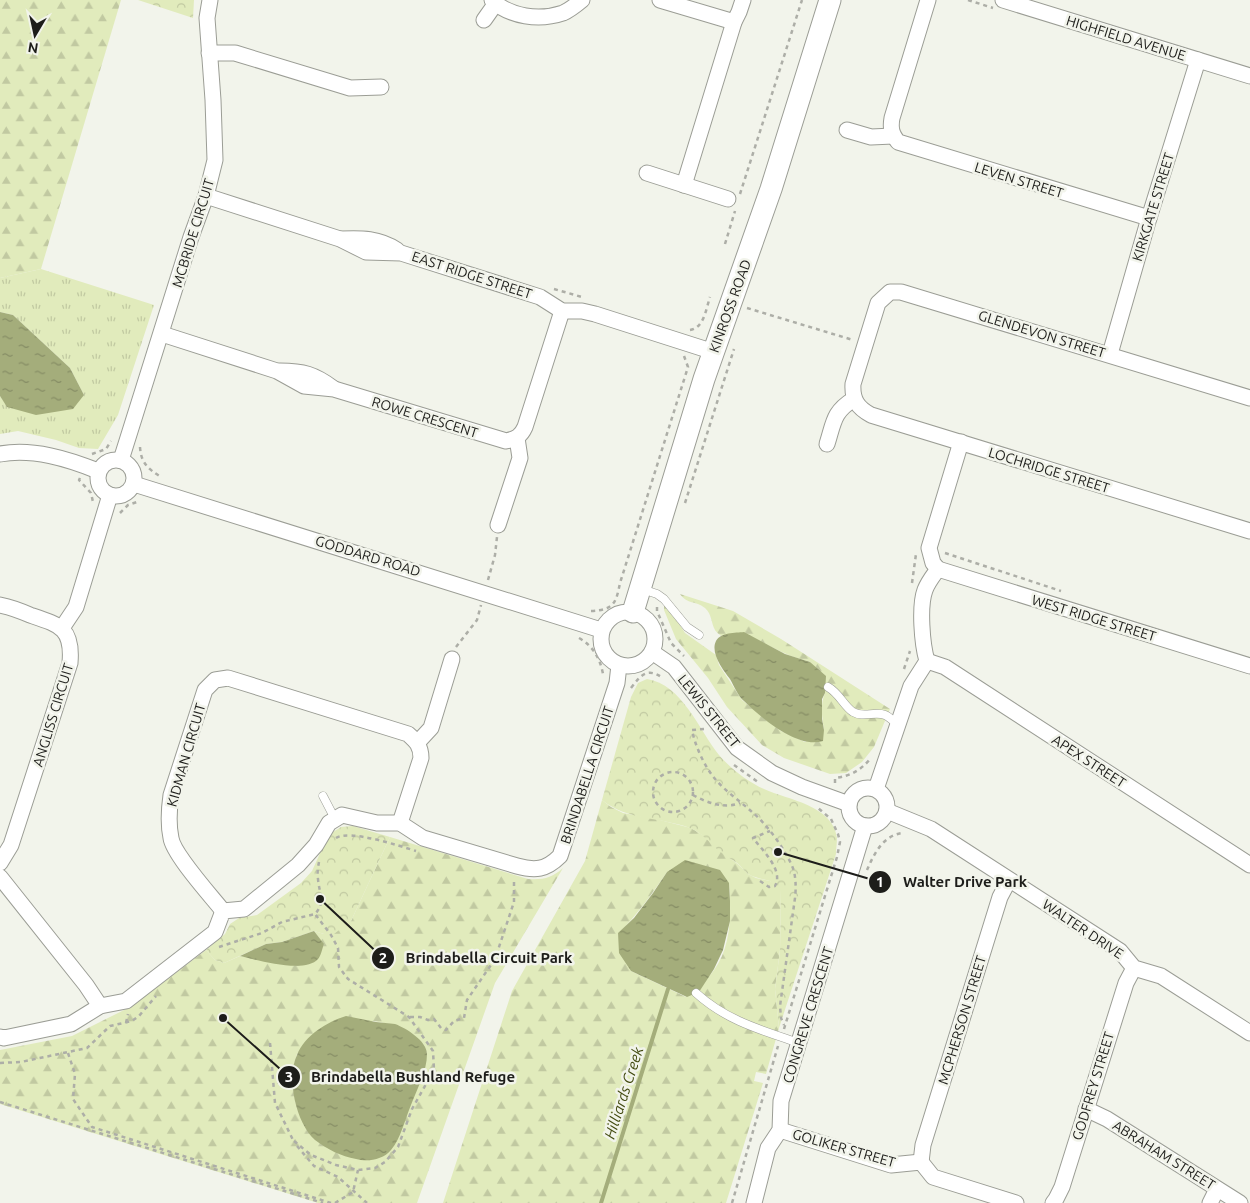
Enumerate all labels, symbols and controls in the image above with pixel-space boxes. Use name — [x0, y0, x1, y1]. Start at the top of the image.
north arrow — [10, 10, 60, 60]
street label: HIGHFIELD AVENUE — [1064, 12, 1188, 64]
text: N — [27, 39, 39, 57]
street label: KIRKGATE STREET — [1129, 151, 1177, 263]
street label: LEVEN STREET — [973, 159, 1066, 201]
street label: MCBRIDE CIRCUIT — [169, 176, 217, 289]
street label: EAST RIDGE STREET — [410, 248, 534, 302]
street label: KINROSS ROAD — [706, 257, 754, 355]
street label: GLENDEVON STREET — [976, 307, 1108, 361]
street label: ROWE CRESCENT — [370, 393, 480, 441]
street label: LOCHRIDGE STREET — [987, 444, 1112, 496]
street label: GODDARD ROAD — [313, 532, 423, 580]
street label: WEST RIDGE STREET — [1030, 591, 1158, 645]
street label: ANGLISS CIRCUIT — [30, 661, 76, 769]
street label: LEWIS STREET — [675, 671, 743, 751]
street label: KIDMAN CIRCUIT — [164, 701, 208, 809]
street label: BRINDABELLA CIRCUIT — [557, 704, 617, 846]
street label: APEX STREET — [1049, 731, 1129, 791]
callout: Walter Drive Park — [868, 867, 1037, 897]
text: 1 — [876, 873, 884, 890]
text: Walter Drive Park — [903, 873, 1028, 890]
street label: WALTER DRIVE — [1039, 896, 1127, 962]
callout: Brindabella Circuit Park — [370, 943, 582, 973]
street label: CONGREVE CRESCENT — [780, 945, 836, 1085]
text: 2 — [379, 949, 387, 966]
text: Brindabella Circuit Park — [406, 949, 573, 966]
street label: MCPHERSON STREET — [935, 953, 989, 1087]
street label: GODFREY STREET — [1069, 1030, 1117, 1142]
water label: Hilliards Creek — [601, 1044, 647, 1141]
callout: Brindabella Bushland Refuge — [276, 1062, 525, 1092]
text: 3 — [285, 1068, 293, 1085]
text: Brindabella Bushland Refuge — [311, 1068, 515, 1085]
street label: ABRAHAM STREET — [1110, 1117, 1218, 1193]
street label: GOLIKER STREET — [791, 1126, 898, 1170]

